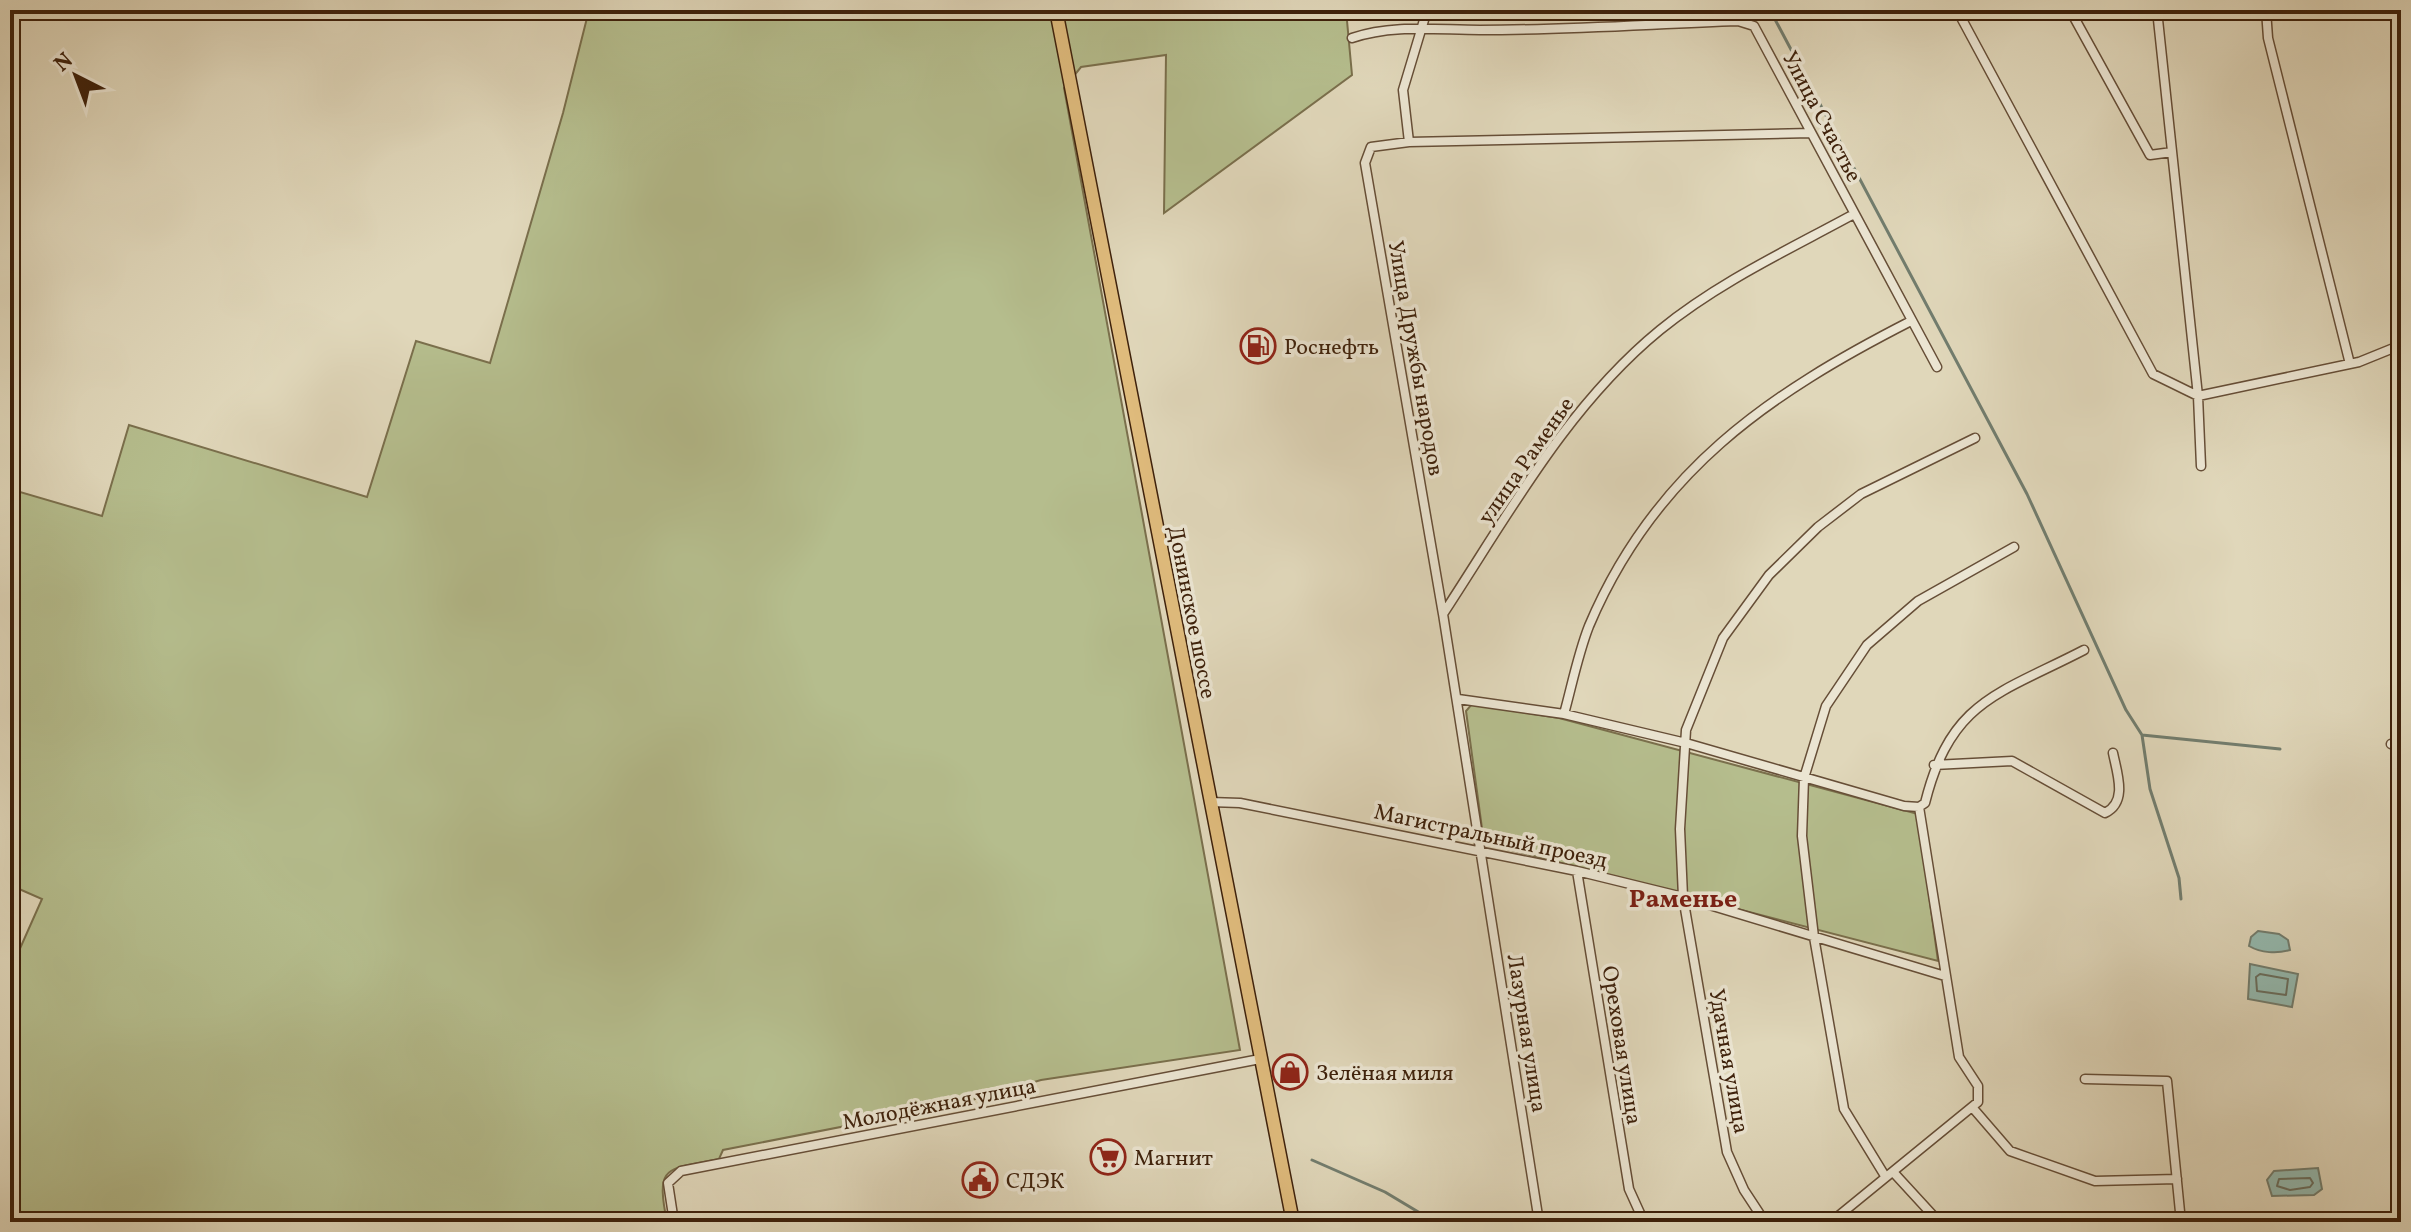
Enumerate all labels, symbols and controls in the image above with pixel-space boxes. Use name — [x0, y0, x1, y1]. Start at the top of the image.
north arrow — [36, 36, 116, 116]
text: N — [48, 46, 81, 80]
street label: Улица Счастье — [1773, 46, 1868, 188]
street label: Улица Дружбы народов — [1379, 238, 1450, 478]
fuel station icon: Роснефть — [1239, 327, 1277, 365]
place label: Роснефть — [1284, 333, 1379, 364]
street label: улица Раменье — [1472, 391, 1583, 532]
street label: Донинское шоссе — [1159, 523, 1223, 702]
street label: Магистральный проезд — [1371, 798, 1611, 877]
district label: Раменье — [1629, 882, 1737, 918]
street label: Лазурная улица — [1498, 952, 1553, 1115]
street label: Ореховая улица — [1593, 964, 1648, 1127]
street label: Удачная улица — [1700, 987, 1756, 1136]
shop icon: Зелёная миля — [1271, 1053, 1309, 1091]
place label: Зелёная миля — [1316, 1059, 1454, 1090]
street label: Молодёжная улица — [840, 1071, 1039, 1139]
supermarket icon: Магнит — [1089, 1138, 1127, 1176]
place label: Магнит — [1134, 1144, 1213, 1175]
public building icon: СДЭК — [961, 1161, 999, 1199]
place label: СДЭК — [1006, 1167, 1064, 1198]

